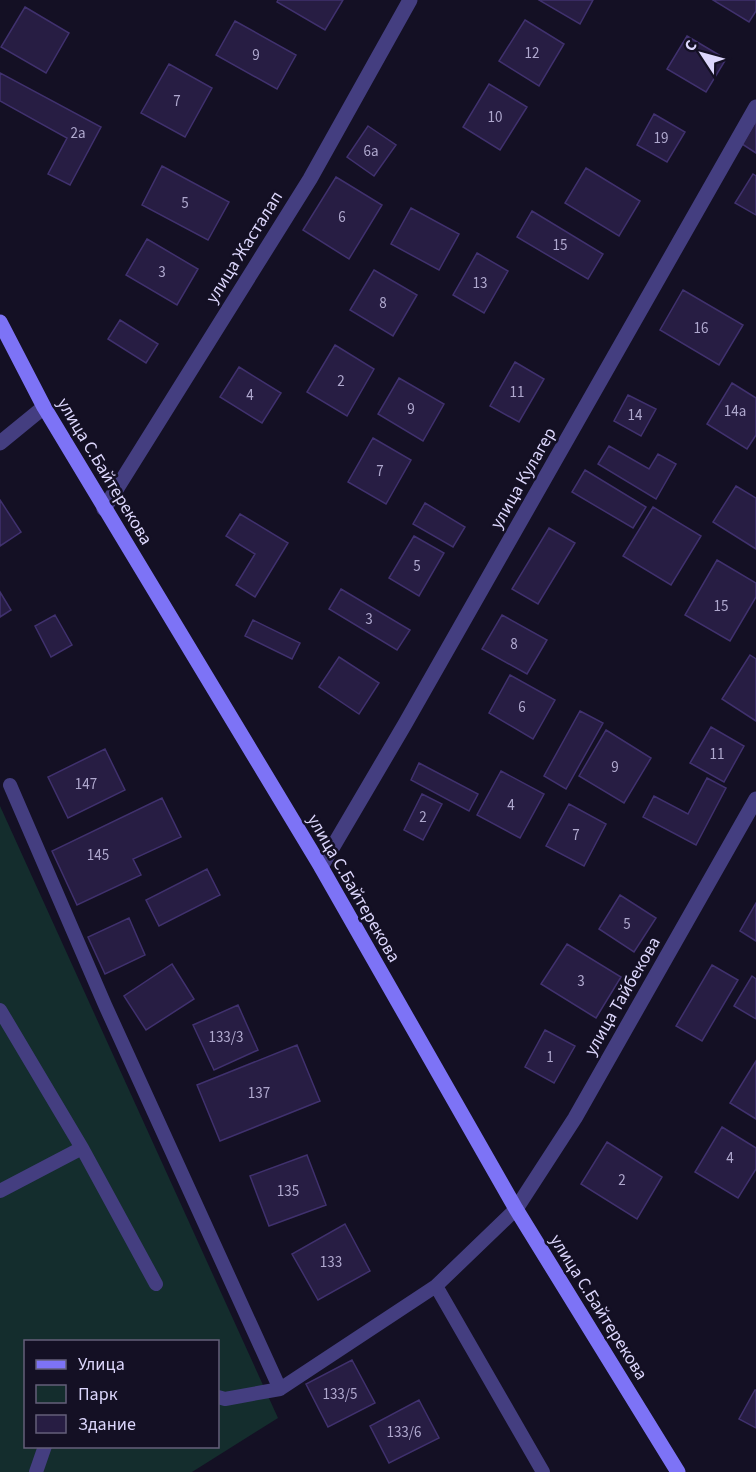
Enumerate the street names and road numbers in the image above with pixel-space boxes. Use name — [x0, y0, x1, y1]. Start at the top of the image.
street label: улица Жасталап — [200, 186, 289, 308]
street label: улица С.Байтерекова — [51, 393, 158, 550]
street label: улица Кулагер — [484, 423, 563, 534]
street label: улица С.Байтерекова — [301, 809, 406, 967]
street label: улица Тайбекова — [578, 932, 667, 1060]
street label: улица С.Байтерекова — [544, 1230, 654, 1385]

